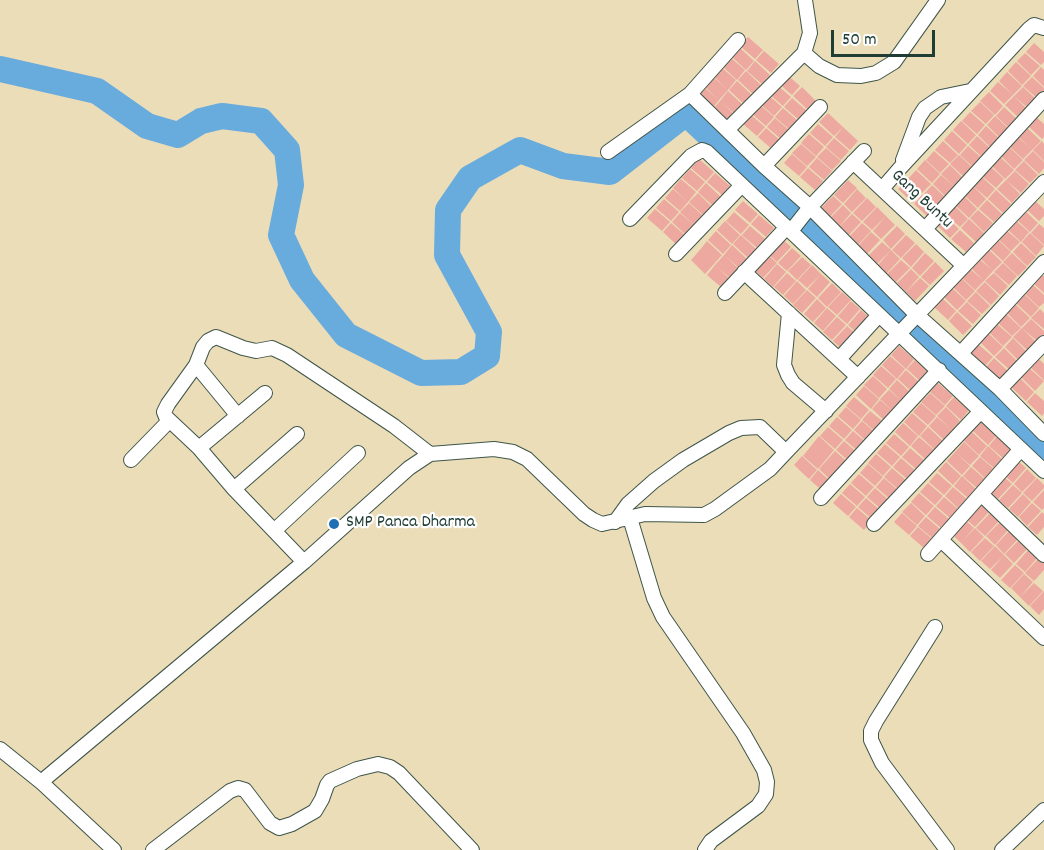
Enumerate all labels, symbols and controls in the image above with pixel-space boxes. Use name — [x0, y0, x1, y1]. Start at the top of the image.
scale bar — [834, 18, 938, 56]
text: 50 m — [842, 28, 877, 53]
street label: Gang Buntu — [886, 166, 956, 234]
place label: SMP Panca Dharma — [346, 513, 475, 535]
marker: SMP Panca Dharma — [327, 517, 341, 531]

